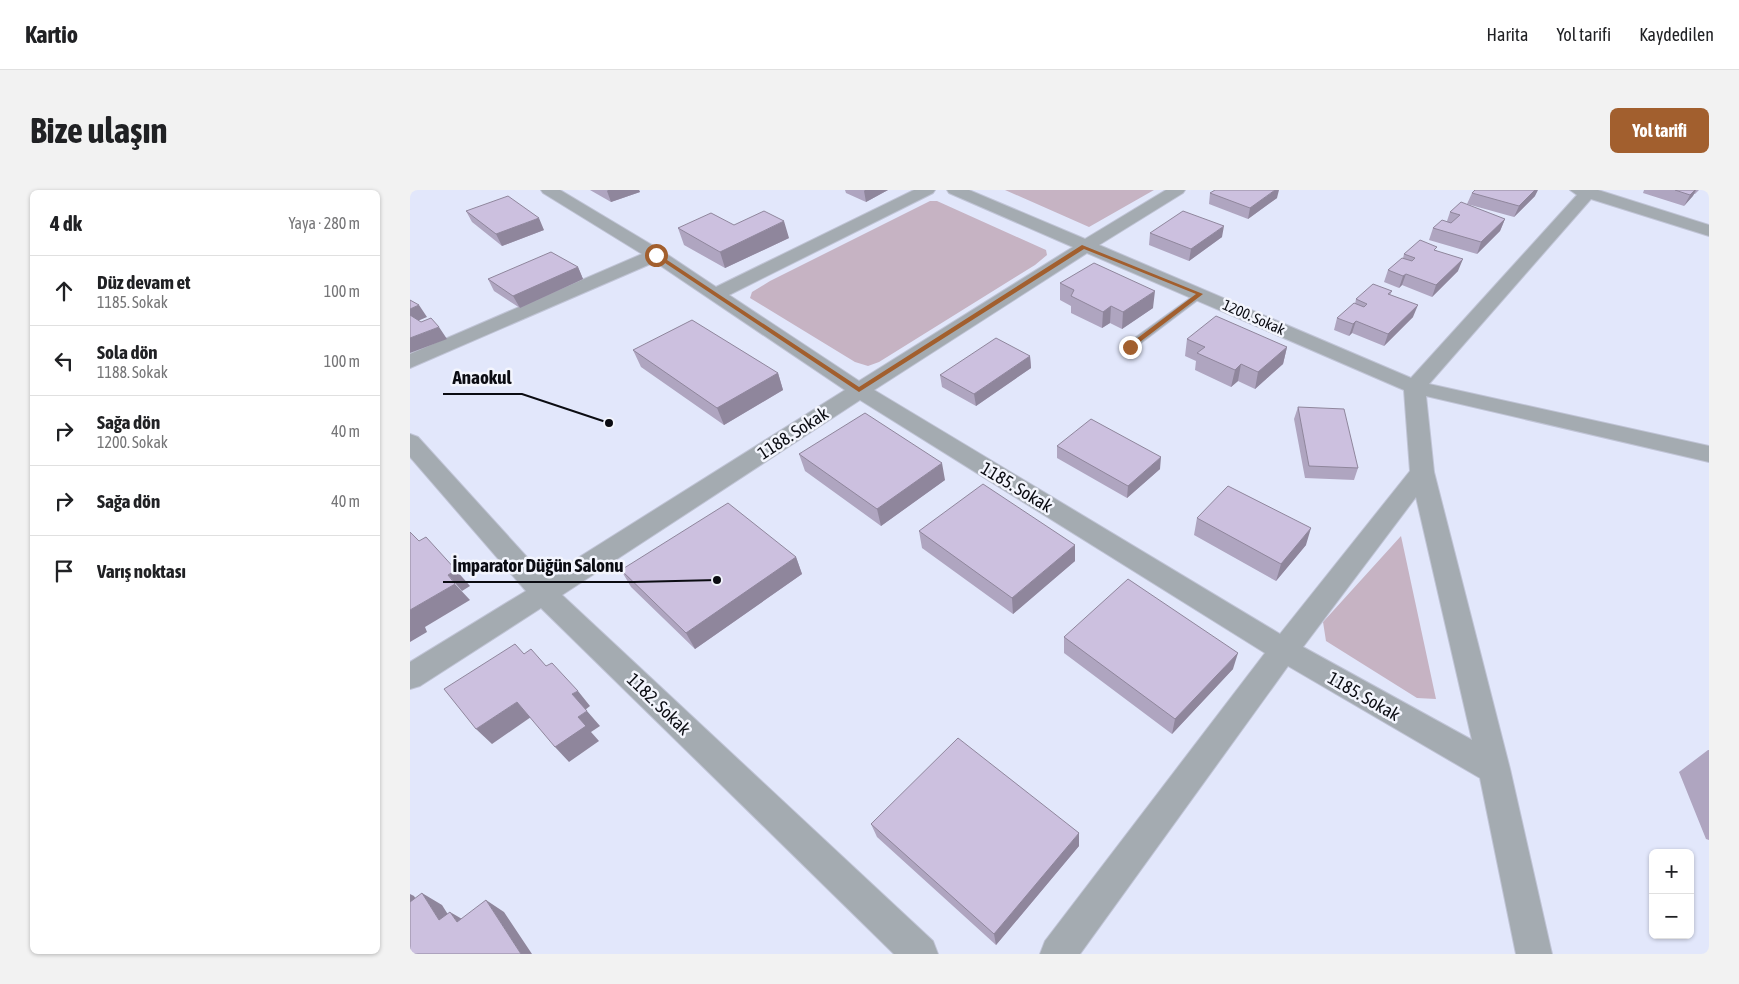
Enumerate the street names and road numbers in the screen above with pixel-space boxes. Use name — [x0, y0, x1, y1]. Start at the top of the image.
street label: 1200. Sokak — [1220, 296, 1288, 338]
street label: 1188. Sokak — [754, 402, 832, 464]
street label: 1185. Sokak — [977, 457, 1057, 517]
street label: 1185. Sokak — [1324, 667, 1404, 725]
street label: 1182. Sokak — [623, 669, 695, 739]

